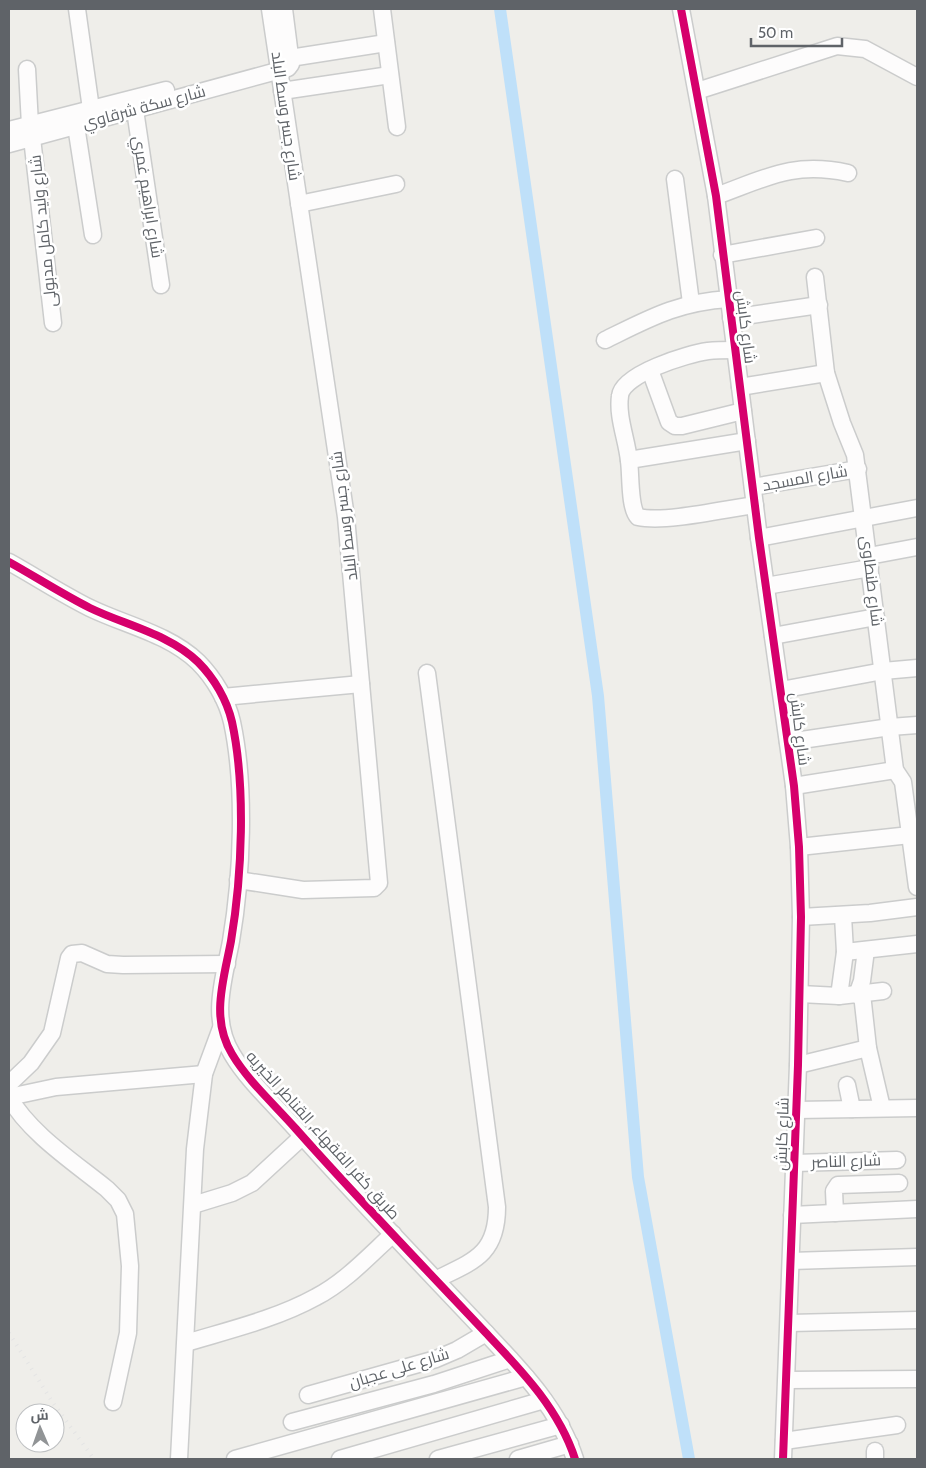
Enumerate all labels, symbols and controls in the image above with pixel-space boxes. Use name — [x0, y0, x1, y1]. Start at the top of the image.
scale bar — [751, 15, 842, 47]
text: 50 m — [758, 24, 793, 42]
street label: شارع جسر وسط البلد — [266, 50, 304, 182]
street label: شارع سكة شرقاوي — [80, 81, 209, 136]
street label: شارع ابراهيم غمري — [125, 135, 167, 260]
street label: شارع وليد كامل مدبولى — [26, 154, 62, 308]
street label: شارع كابش — [730, 289, 760, 365]
street label: شارع جسر وسط البلد — [327, 450, 363, 582]
street label: شارع المسجد — [761, 461, 849, 497]
street label: شارع طنطاوى — [855, 535, 887, 628]
street label: شارع كابش — [784, 691, 814, 767]
street label: طريق كفر الفقهاء, القناطر الخيريه — [241, 1047, 404, 1224]
street label: شارع كابش — [771, 1097, 795, 1171]
street label: شارع الناصر — [810, 1150, 881, 1174]
street label: شارع على عجبان — [347, 1344, 452, 1394]
north arrow — [15, 1403, 65, 1453]
text: ش — [30, 1406, 49, 1424]

